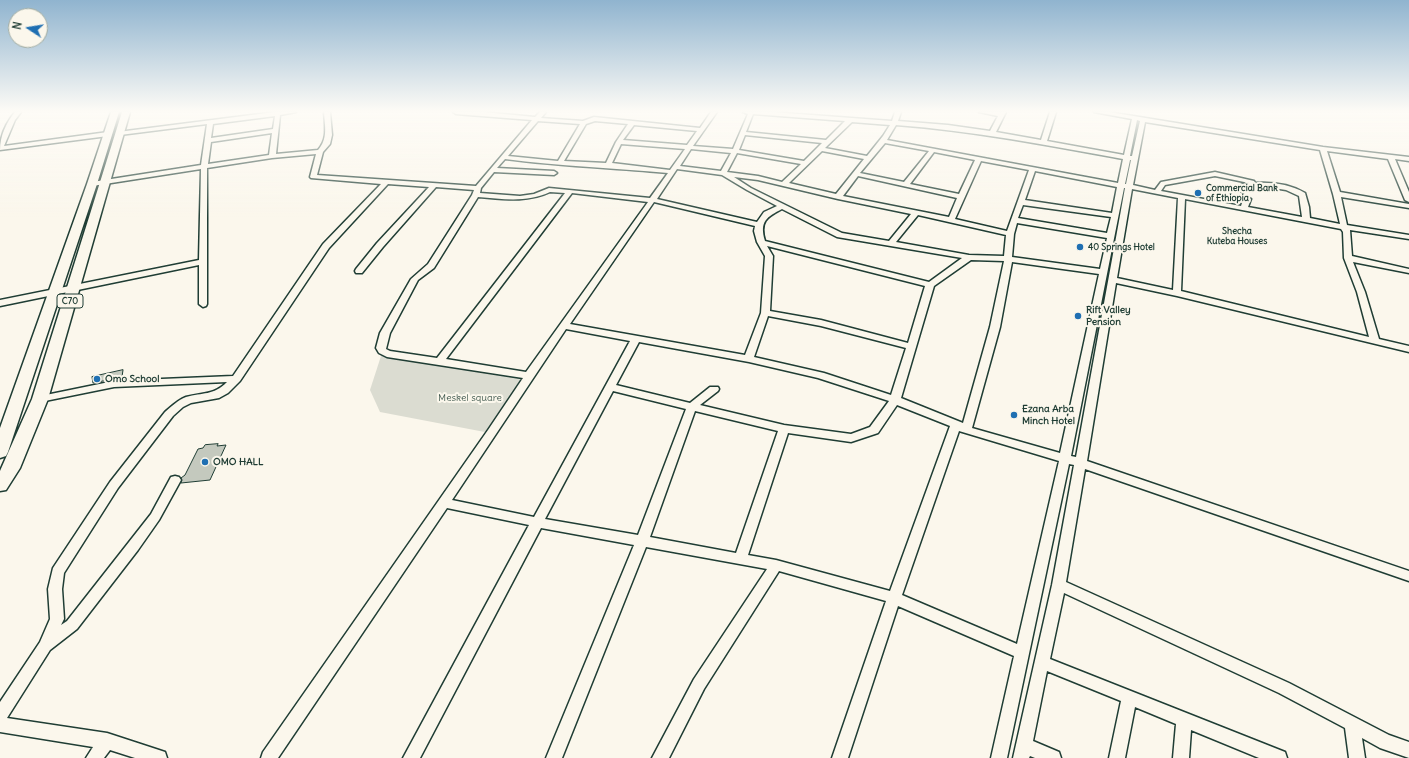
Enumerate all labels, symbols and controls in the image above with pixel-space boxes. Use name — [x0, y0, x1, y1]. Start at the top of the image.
north arrow — [8, 8, 48, 48]
text: N — [10, 21, 25, 31]
place label: Commercial Bank of Ethiopia — [1206, 183, 1278, 204]
marker: Commercial Bank of Ethiopia — [1193, 188, 1203, 198]
district label: Shecha Kuteba Houses — [1207, 226, 1267, 247]
marker: 40 Springs Hotel — [1075, 242, 1085, 252]
place label: 40 Springs Hotel — [1088, 242, 1155, 252]
road number: C70 — [57, 294, 83, 308]
place label: Rift Valley Pension — [1086, 304, 1131, 328]
marker: Rift Valley Pension — [1073, 311, 1083, 321]
place label: Omo School — [105, 373, 159, 385]
marker: Omo School — [92, 374, 102, 384]
park label: Meskel square — [438, 392, 502, 404]
place label: Ezana Arba Minch Hotel — [1022, 403, 1075, 426]
marker: Ezana Arba Minch Hotel — [1009, 410, 1019, 420]
place label: OMO HALL — [213, 456, 263, 468]
marker: OMO HALL — [200, 457, 210, 467]

